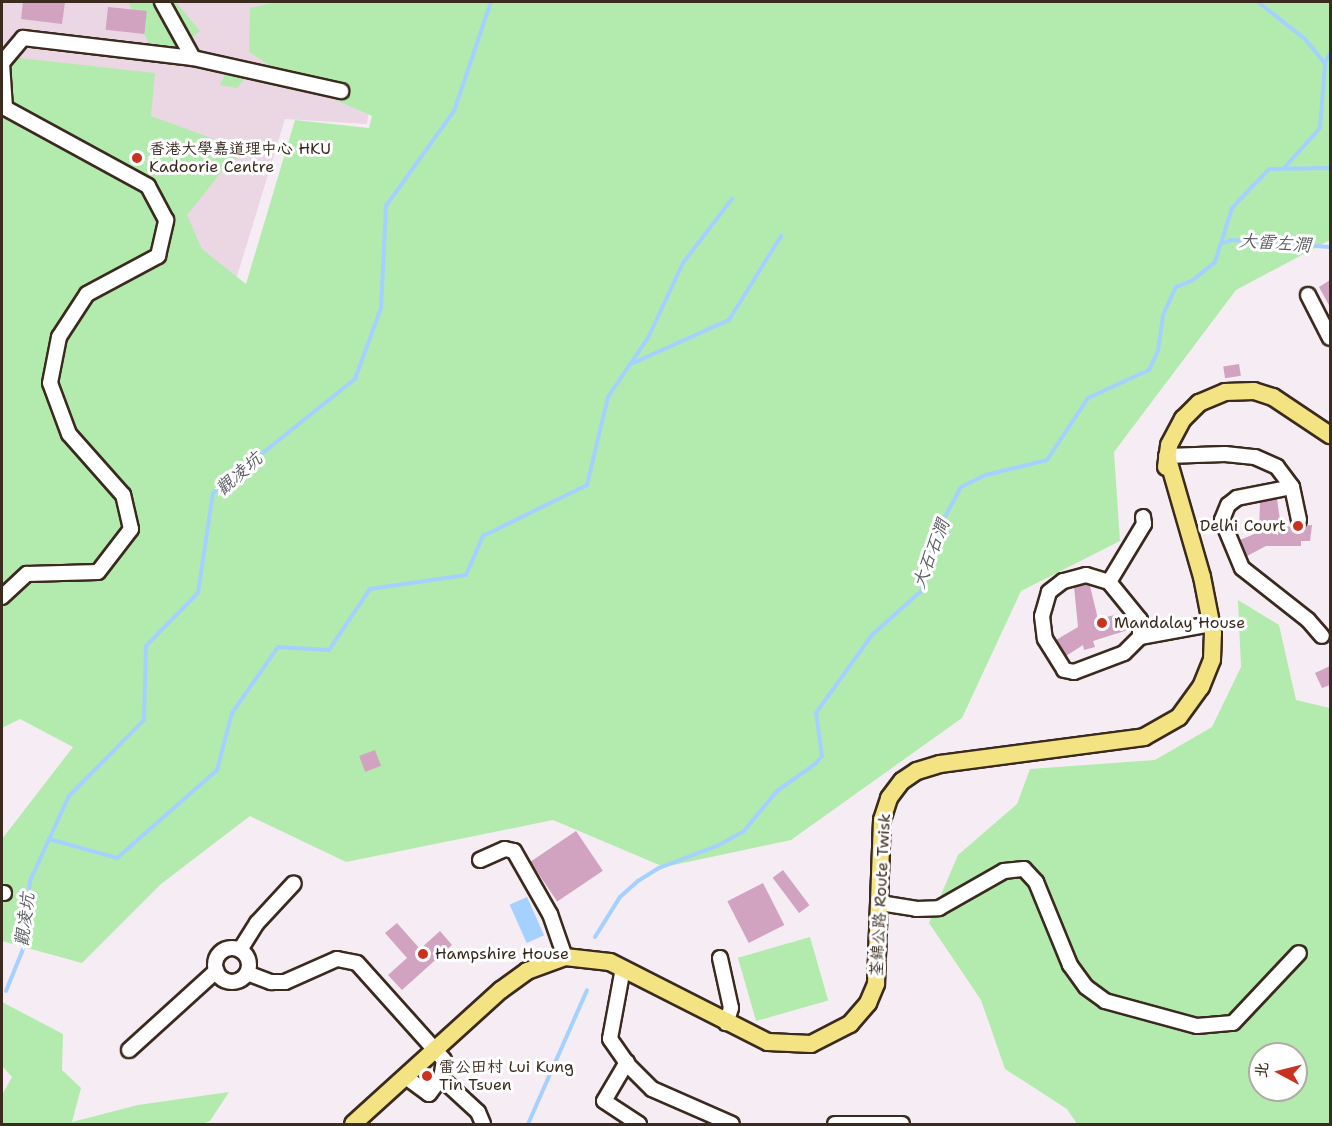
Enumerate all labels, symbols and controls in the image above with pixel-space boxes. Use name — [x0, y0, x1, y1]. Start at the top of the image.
place label: 香港大學嘉道理中心 HKU Kadoorie Centre — [149, 139, 331, 177]
marker: 香港大學嘉道理中心 HKU Kadoorie Centre — [130, 151, 144, 165]
water label: 大雷左澗 — [1238, 230, 1312, 256]
water label: 觀凌坑 — [212, 448, 266, 500]
place label: Delhi Court — [1200, 516, 1286, 536]
water label: 大石石澗 — [908, 517, 954, 591]
marker: Delhi Court — [1291, 519, 1305, 533]
place label: Mandalay House — [1114, 613, 1245, 633]
marker: Mandalay House — [1095, 616, 1109, 630]
street label: 荃錦公路 Route Twisk — [867, 813, 895, 977]
water label: 觀凌坑 — [11, 892, 39, 948]
place label: Hampshire House — [435, 944, 569, 964]
marker: Hampshire House — [416, 947, 430, 961]
north arrow — [1248, 1042, 1308, 1102]
place label: 雷公田村 Lui Kung Tin Tsuen — [439, 1057, 574, 1095]
text: 北 — [1250, 1061, 1273, 1079]
marker: 雷公田村 Lui Kung Tin Tsuen — [420, 1069, 434, 1083]

